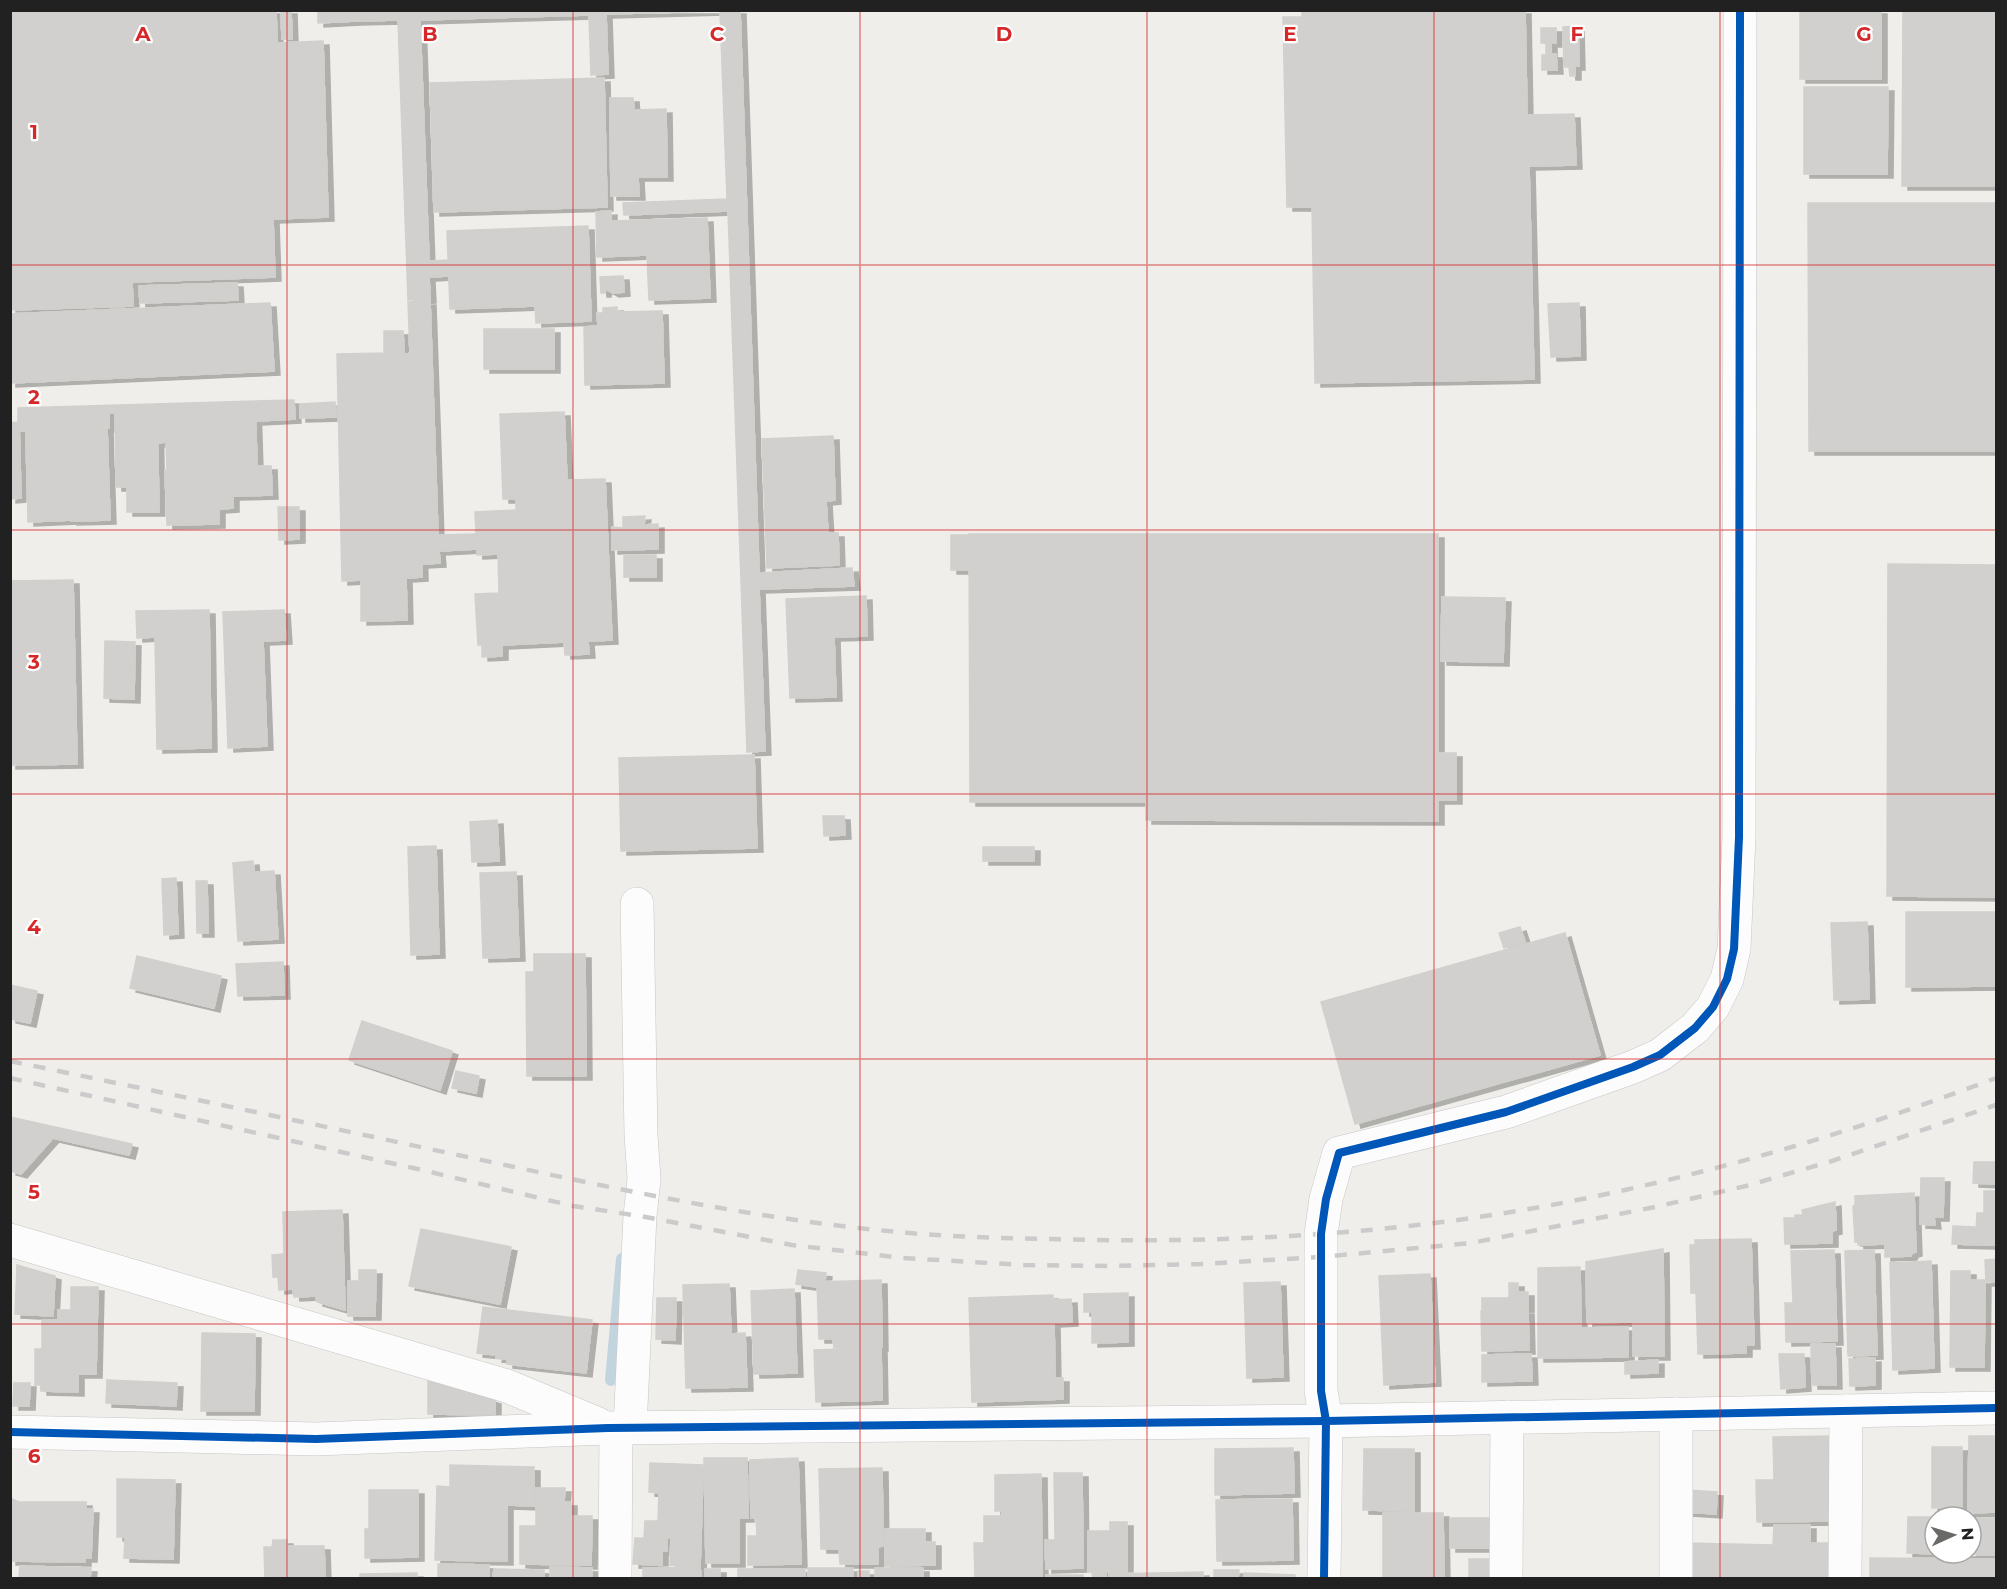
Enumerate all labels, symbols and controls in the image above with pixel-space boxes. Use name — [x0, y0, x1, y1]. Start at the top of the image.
text: A — [134, 22, 151, 46]
text: B — [422, 22, 438, 46]
text: C — [710, 22, 725, 46]
text: D — [996, 22, 1012, 46]
text: E — [1283, 22, 1297, 46]
text: F — [1571, 22, 1584, 46]
text: G — [1856, 22, 1872, 46]
text: 1 — [30, 120, 38, 144]
text: 2 — [28, 385, 40, 409]
text: 3 — [27, 650, 40, 674]
text: 4 — [27, 915, 41, 939]
text: 5 — [28, 1180, 40, 1204]
text: 6 — [28, 1444, 41, 1468]
north arrow — [1923, 1505, 1983, 1565]
text: N — [1958, 1527, 1977, 1541]

